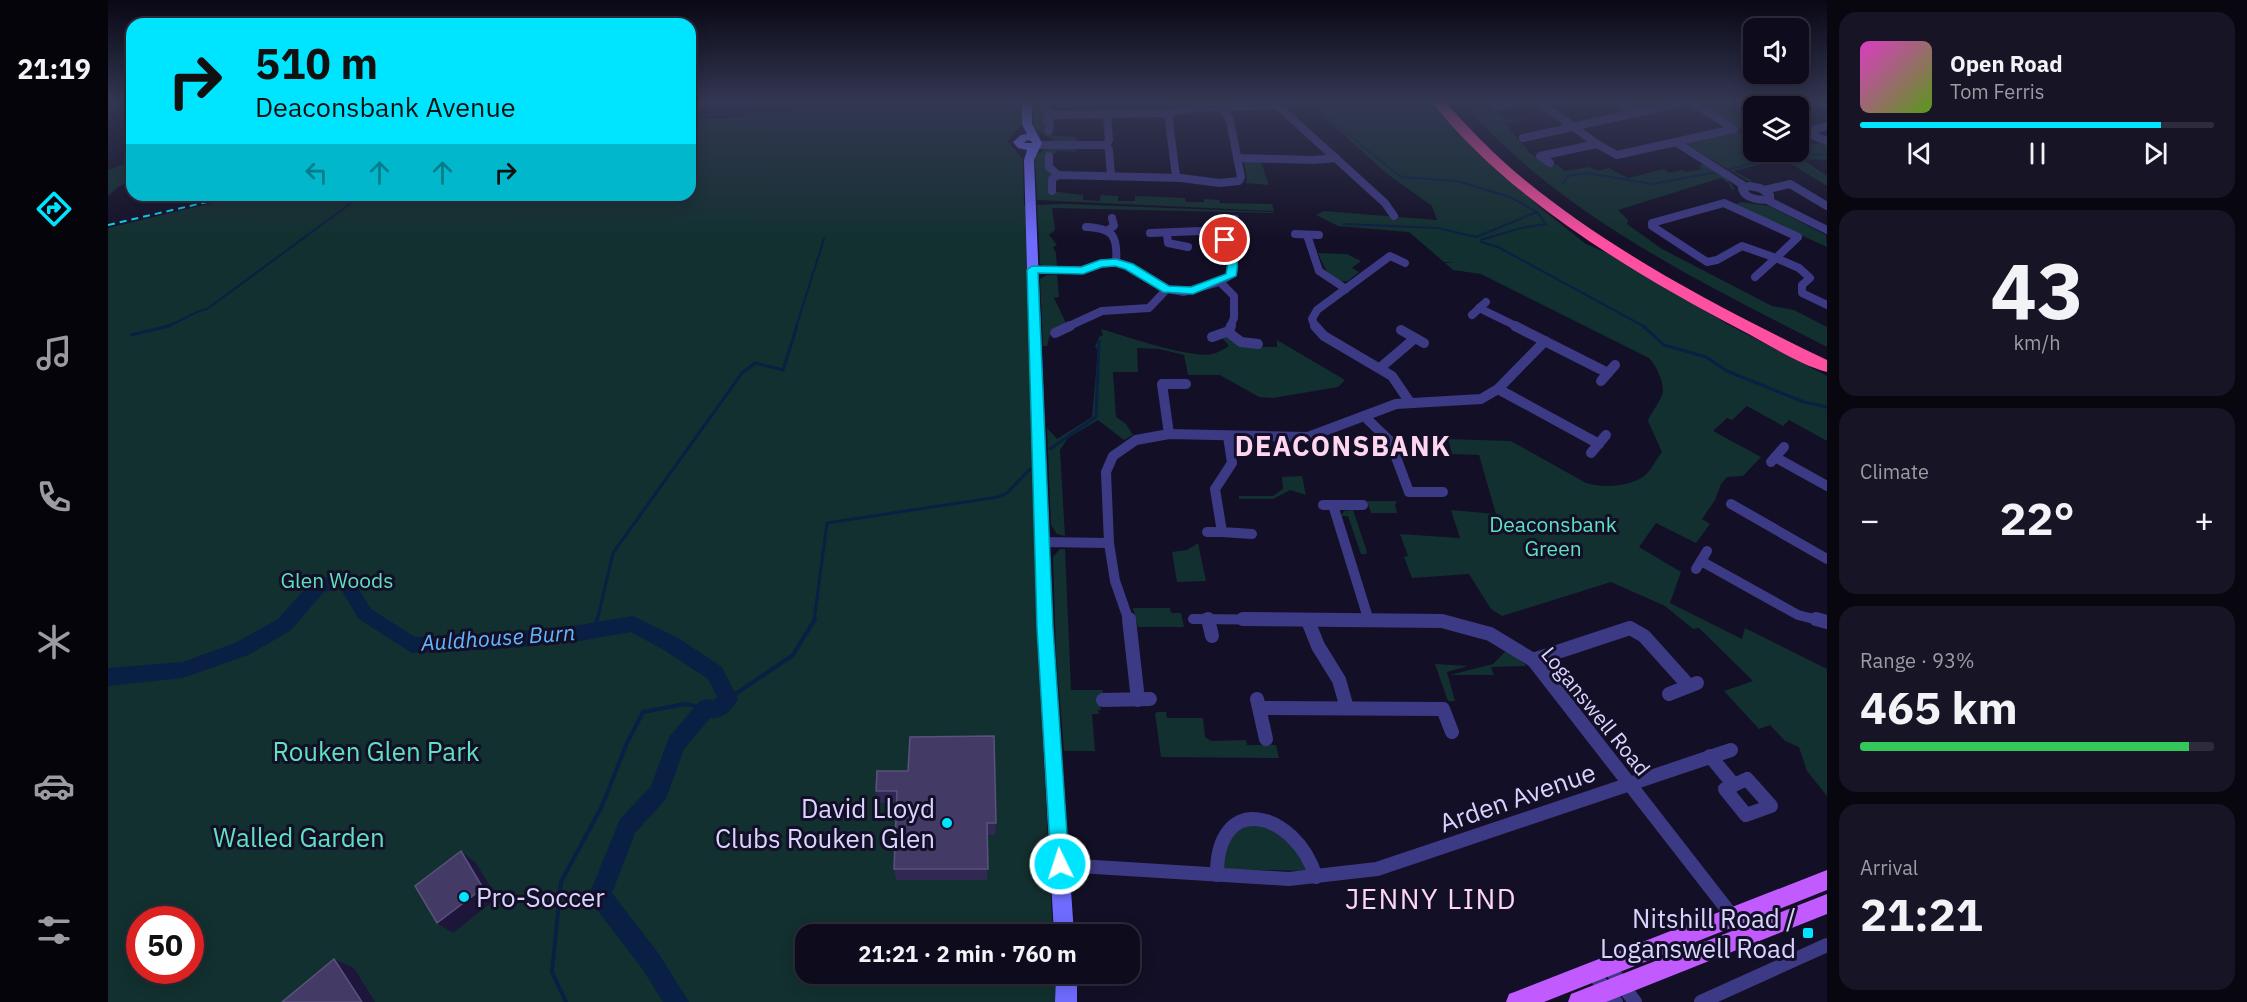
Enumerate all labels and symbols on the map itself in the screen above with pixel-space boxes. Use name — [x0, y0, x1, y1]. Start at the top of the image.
pin — [1199, 214, 1250, 265]
district label: DEACONSBANK — [1235, 428, 1451, 463]
park label: Deaconsbank Green — [1489, 510, 1617, 562]
park label: Glen Woods — [280, 566, 394, 594]
water label: Auldhouse Burn — [419, 617, 576, 657]
street label: Loganswell Road — [1535, 641, 1657, 781]
park label: Rouken Glen Park — [273, 734, 480, 768]
street label: Arden Avenue — [1434, 754, 1600, 840]
place label: David Lloyd Clubs Rouken Glen — [715, 791, 935, 855]
marker: David Lloyd Clubs Rouken Glen — [940, 816, 954, 830]
park label: Walled Garden — [213, 820, 385, 854]
position arrow — [1028, 832, 1092, 896]
place label: Pro-Soccer — [476, 880, 605, 914]
district label: JENNY LIND — [1345, 880, 1517, 917]
marker: Pro-Soccer — [457, 890, 471, 904]
place label: Nitshill Road / Loganswell Road — [1600, 901, 1796, 965]
speed limit sign: 50 — [126, 906, 204, 984]
marker: Nitshill Road / Loganswell Road — [1801, 926, 1815, 940]

